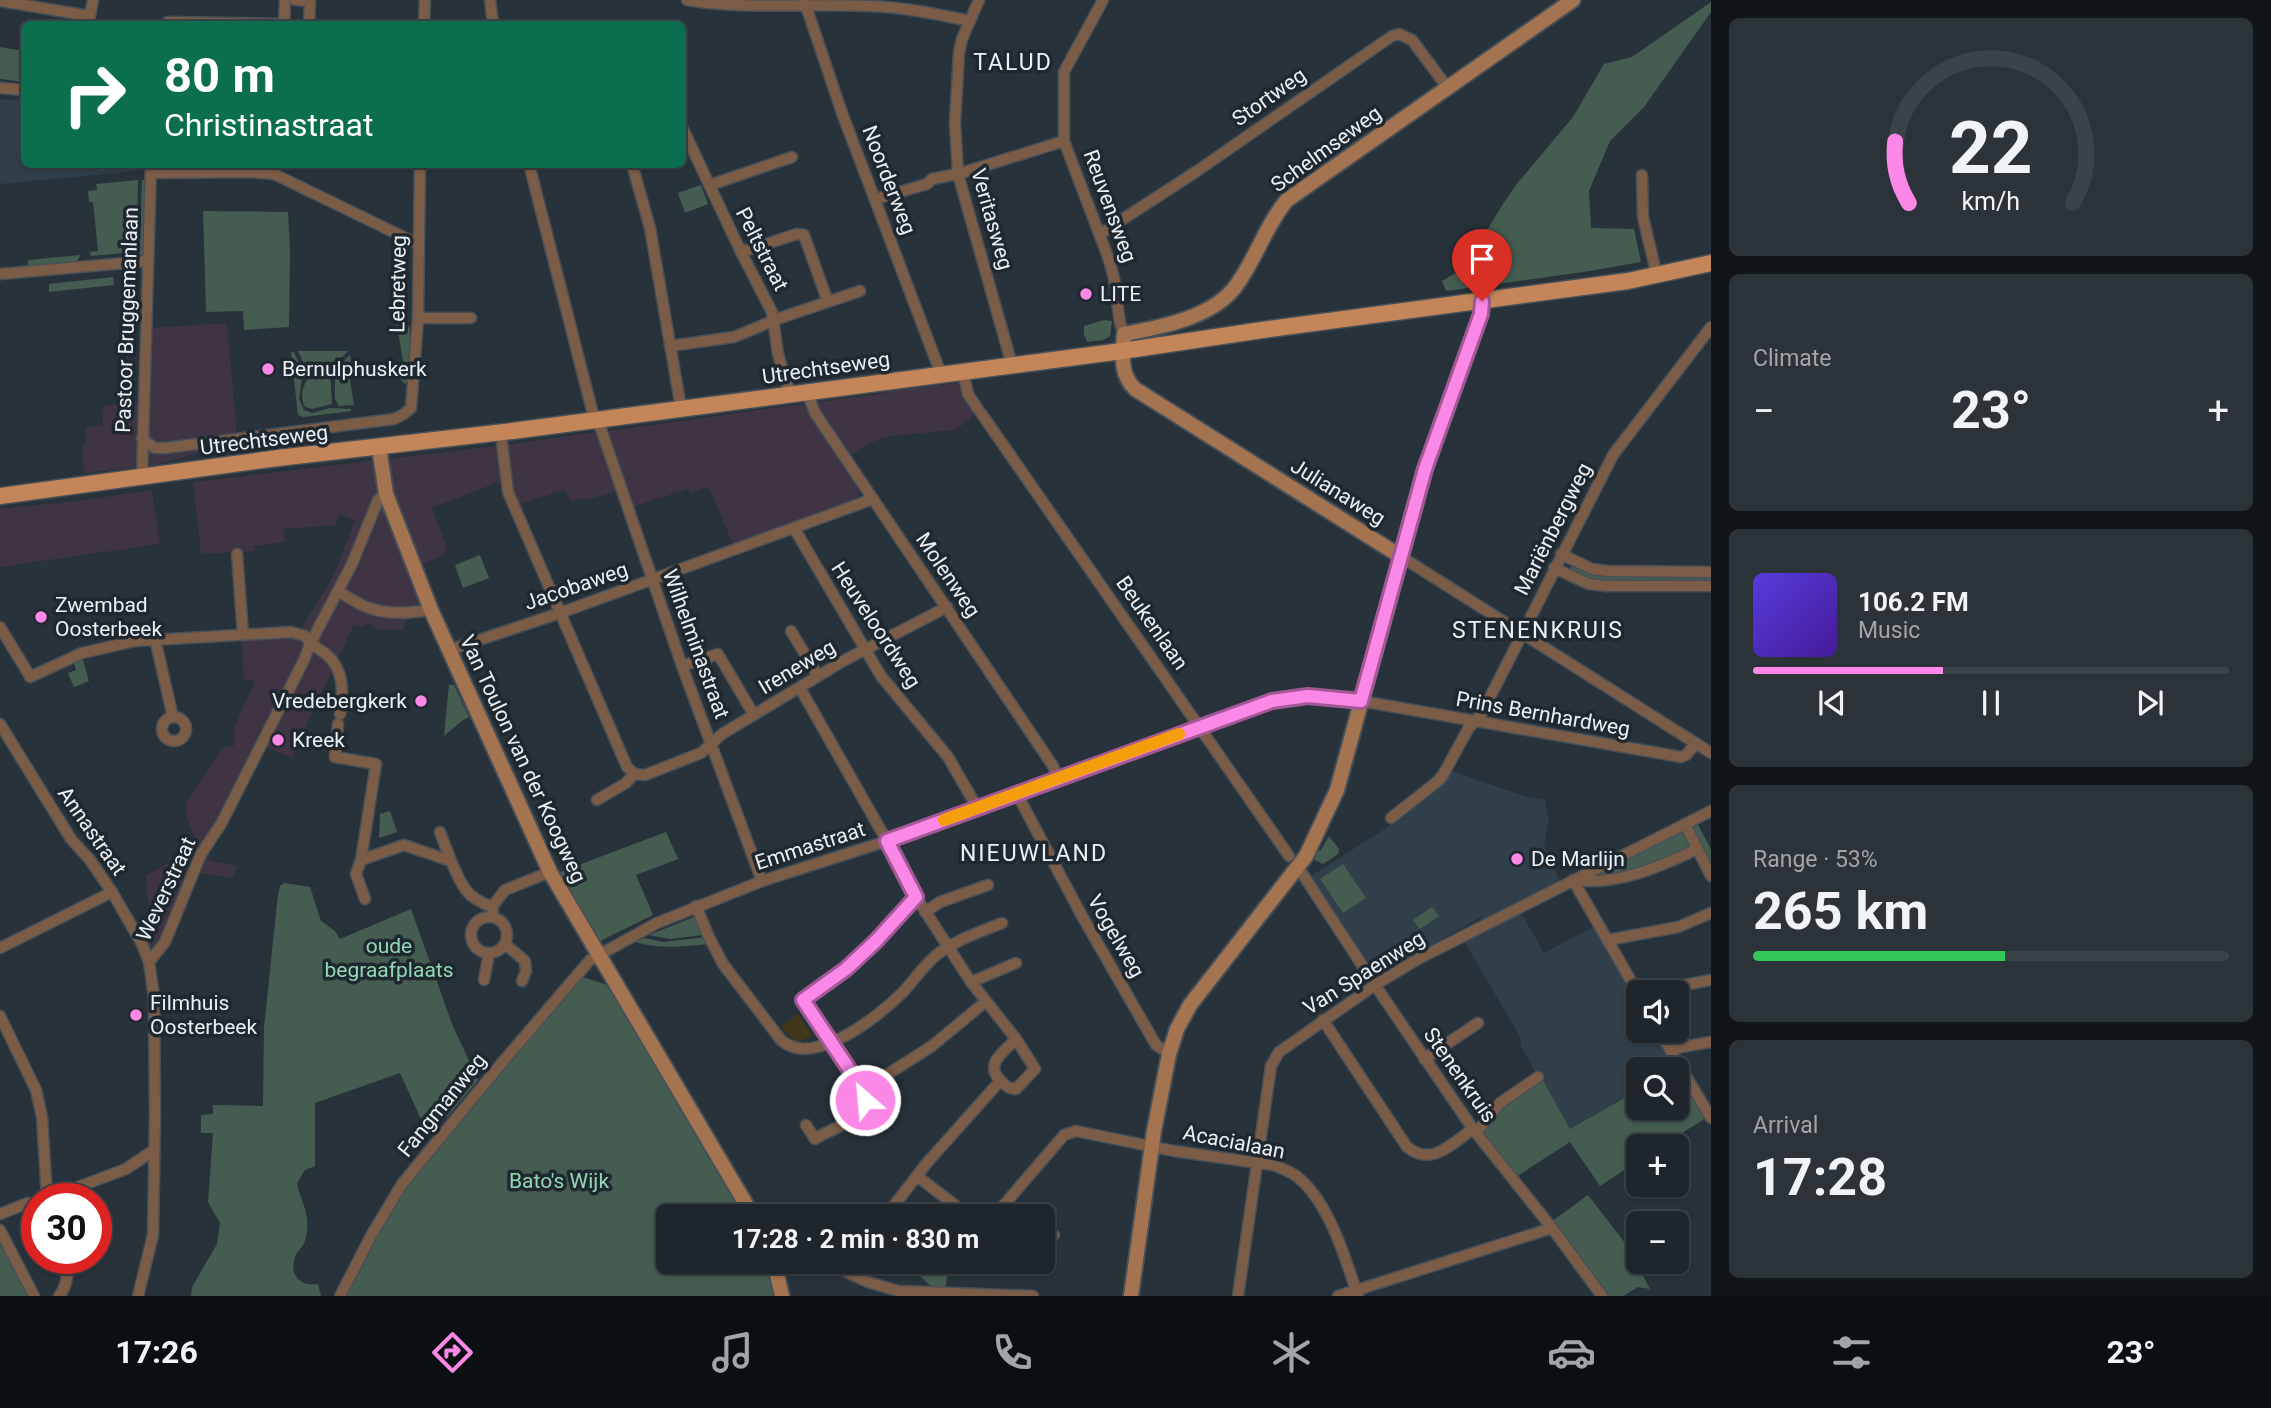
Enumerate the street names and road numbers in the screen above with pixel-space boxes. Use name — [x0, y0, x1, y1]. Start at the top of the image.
street label: Stortweg — [1228, 63, 1310, 131]
street label: Schelmseweg — [1266, 101, 1386, 197]
street label: Noorderweg — [857, 122, 921, 238]
street label: Reuvensweg — [1079, 146, 1141, 266]
street label: Veritasweg — [966, 166, 1018, 272]
street label: Peltstraat — [731, 203, 793, 295]
street label: Pastoor Bruggemanlaan — [111, 207, 143, 433]
street label: Lebretweg — [385, 235, 411, 333]
street label: Utrechtseweg — [761, 347, 891, 389]
street label: Utrechtseweg — [199, 420, 329, 460]
street label: Julianaweg — [1286, 454, 1390, 530]
street label: Mariënbergweg — [1509, 459, 1597, 599]
street label: Molenweg — [911, 528, 985, 622]
street label: Jacobaweg — [521, 557, 631, 615]
street label: Heuveloordweg — [826, 557, 926, 693]
street label: Wilhelminastraat — [658, 566, 734, 722]
street label: Beukenlaan — [1111, 572, 1193, 674]
street label: Van Toulon van der Koogweg — [455, 631, 591, 887]
street label: Ireneweg — [754, 635, 840, 699]
street label: Prins Bernhardweg — [1454, 687, 1632, 741]
street label: Annastraat — [53, 782, 131, 880]
street label: Emmastraat — [752, 817, 868, 875]
street label: Weverstraat — [132, 833, 201, 945]
street label: Vogelweg — [1083, 890, 1149, 982]
street label: Van Spaenweg — [1299, 926, 1429, 1020]
street label: Stenenkruis — [1419, 1023, 1501, 1127]
street label: Fangmanweg — [393, 1048, 491, 1162]
street label: Acacialaan — [1181, 1120, 1287, 1164]

